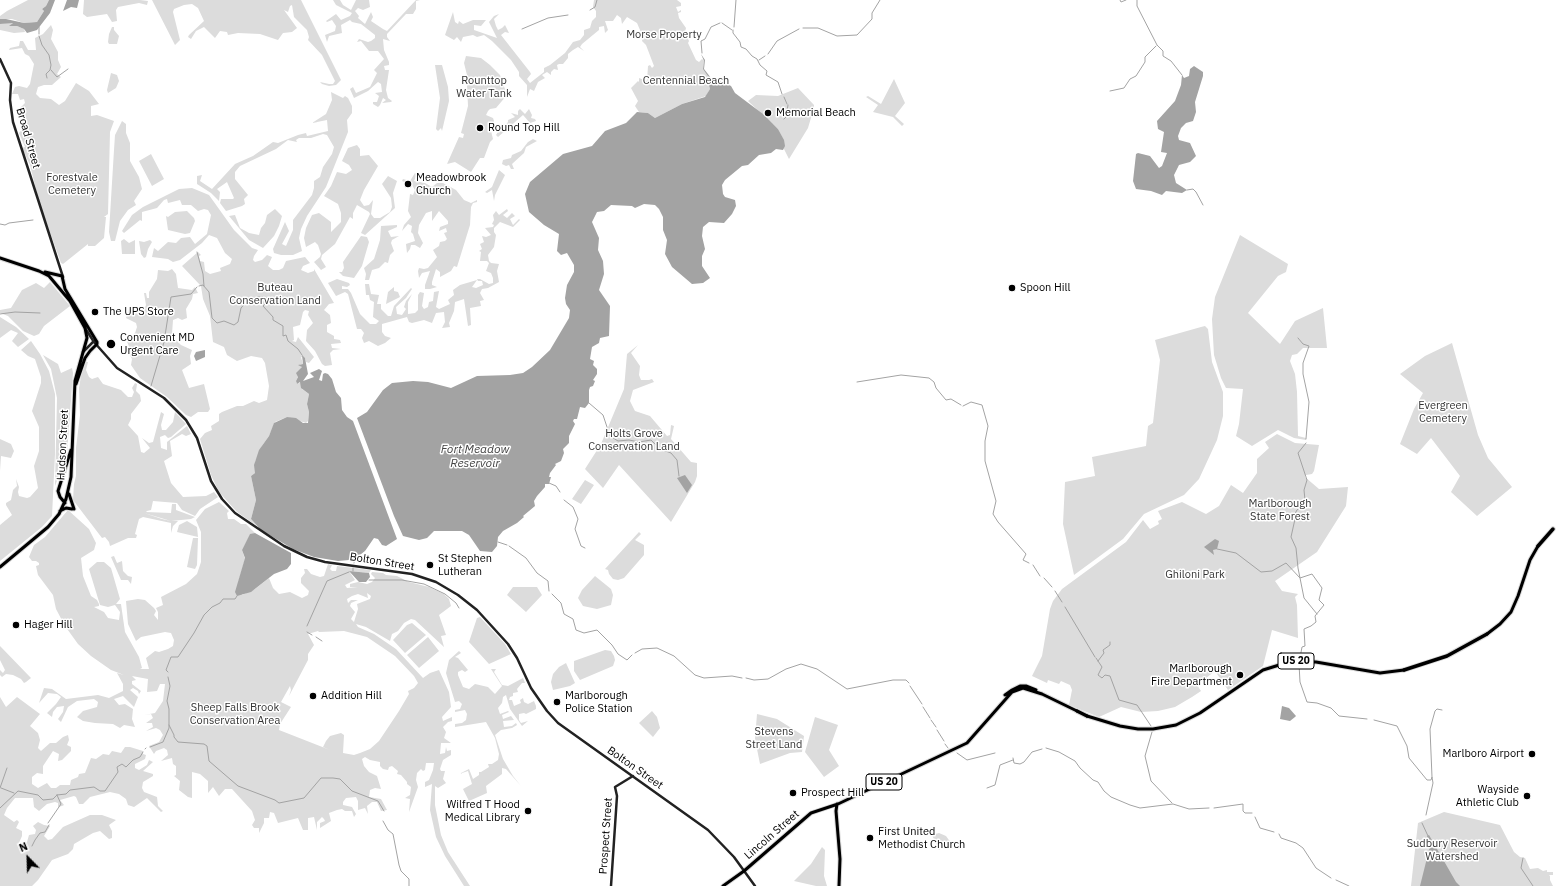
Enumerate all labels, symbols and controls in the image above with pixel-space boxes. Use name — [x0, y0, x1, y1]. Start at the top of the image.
park label: Morse Property — [626, 28, 702, 42]
park label: Rounttop Water Tank — [456, 74, 512, 100]
park label: Centennial Beach — [643, 74, 729, 88]
street label: Broad Street — [13, 106, 43, 170]
place label: Memorial Beach — [776, 106, 856, 120]
marker: Memorial Beach — [763, 108, 773, 118]
place label: Round Top Hill — [488, 121, 560, 135]
marker: Round Top Hill — [475, 123, 485, 133]
park label: Forestvale Cemetery — [46, 171, 98, 197]
place label: Meadowbrook Church — [416, 171, 486, 197]
marker: Meadowbrook Church — [403, 179, 413, 189]
park label: Buteau Conservation Land — [229, 281, 321, 307]
place label: Spoon Hill — [1020, 281, 1070, 295]
marker: Spoon Hill — [1007, 283, 1017, 293]
place label: The UPS Store — [103, 305, 174, 319]
marker: The UPS Store — [90, 307, 100, 317]
place label: Convenient MD Urgent Care — [120, 331, 195, 357]
marker: Convenient MD Urgent Care — [105, 338, 117, 350]
park label: Evergreen Cemetery — [1418, 399, 1468, 425]
street label: Hudson Street — [55, 409, 71, 481]
park label: Holts Grove Conservation Land — [588, 427, 680, 453]
water label: Fort Meadow Reservoir — [441, 443, 509, 471]
park label: Marlborough State Forest — [1249, 497, 1311, 523]
street label: Bolton Street — [349, 550, 415, 574]
place label: St Stephen Lutheran — [438, 552, 492, 578]
marker: St Stephen Lutheran — [425, 560, 435, 570]
park label: Ghiloni Park — [1165, 568, 1225, 582]
place label: Hager Hill — [24, 618, 73, 632]
marker: Hager Hill — [11, 620, 21, 630]
road number: US 20 — [1278, 653, 1314, 669]
place label: Marlborough Fire Department — [1151, 662, 1232, 688]
marker: Marlborough Fire Department — [1235, 670, 1245, 680]
place label: Addition Hill — [321, 689, 382, 703]
place label: Marlborough Police Station — [565, 689, 633, 715]
marker: Addition Hill — [308, 691, 318, 701]
marker: Marlborough Police Station — [552, 697, 562, 707]
park label: Sheep Falls Brook Conservation Area — [190, 701, 280, 727]
park label: Stevens Street Land — [746, 725, 802, 751]
street label: Bolton Street — [604, 744, 666, 792]
place label: Marlboro Airport — [1443, 747, 1524, 761]
marker: Marlboro Airport — [1527, 749, 1537, 759]
road number: US 20 — [866, 774, 902, 790]
place label: Wayside Athletic Club — [1456, 783, 1519, 809]
place label: Prospect Hill — [801, 786, 864, 800]
marker: Prospect Hill — [788, 788, 798, 798]
marker: Wayside Athletic Club — [1522, 791, 1532, 801]
street label: Prospect Street — [597, 797, 615, 875]
place label: Wilfred T Hood Medical Library — [445, 798, 520, 824]
marker: Wilfred T Hood Medical Library — [523, 806, 533, 816]
street label: Lincoln Street — [742, 808, 802, 862]
place label: First United Methodist Church — [878, 825, 965, 851]
marker: First United Methodist Church — [865, 833, 875, 843]
park label: Sudbury Reservoir Watershed — [1407, 837, 1497, 863]
north arrow — [8, 838, 48, 878]
text: N — [17, 839, 30, 855]

